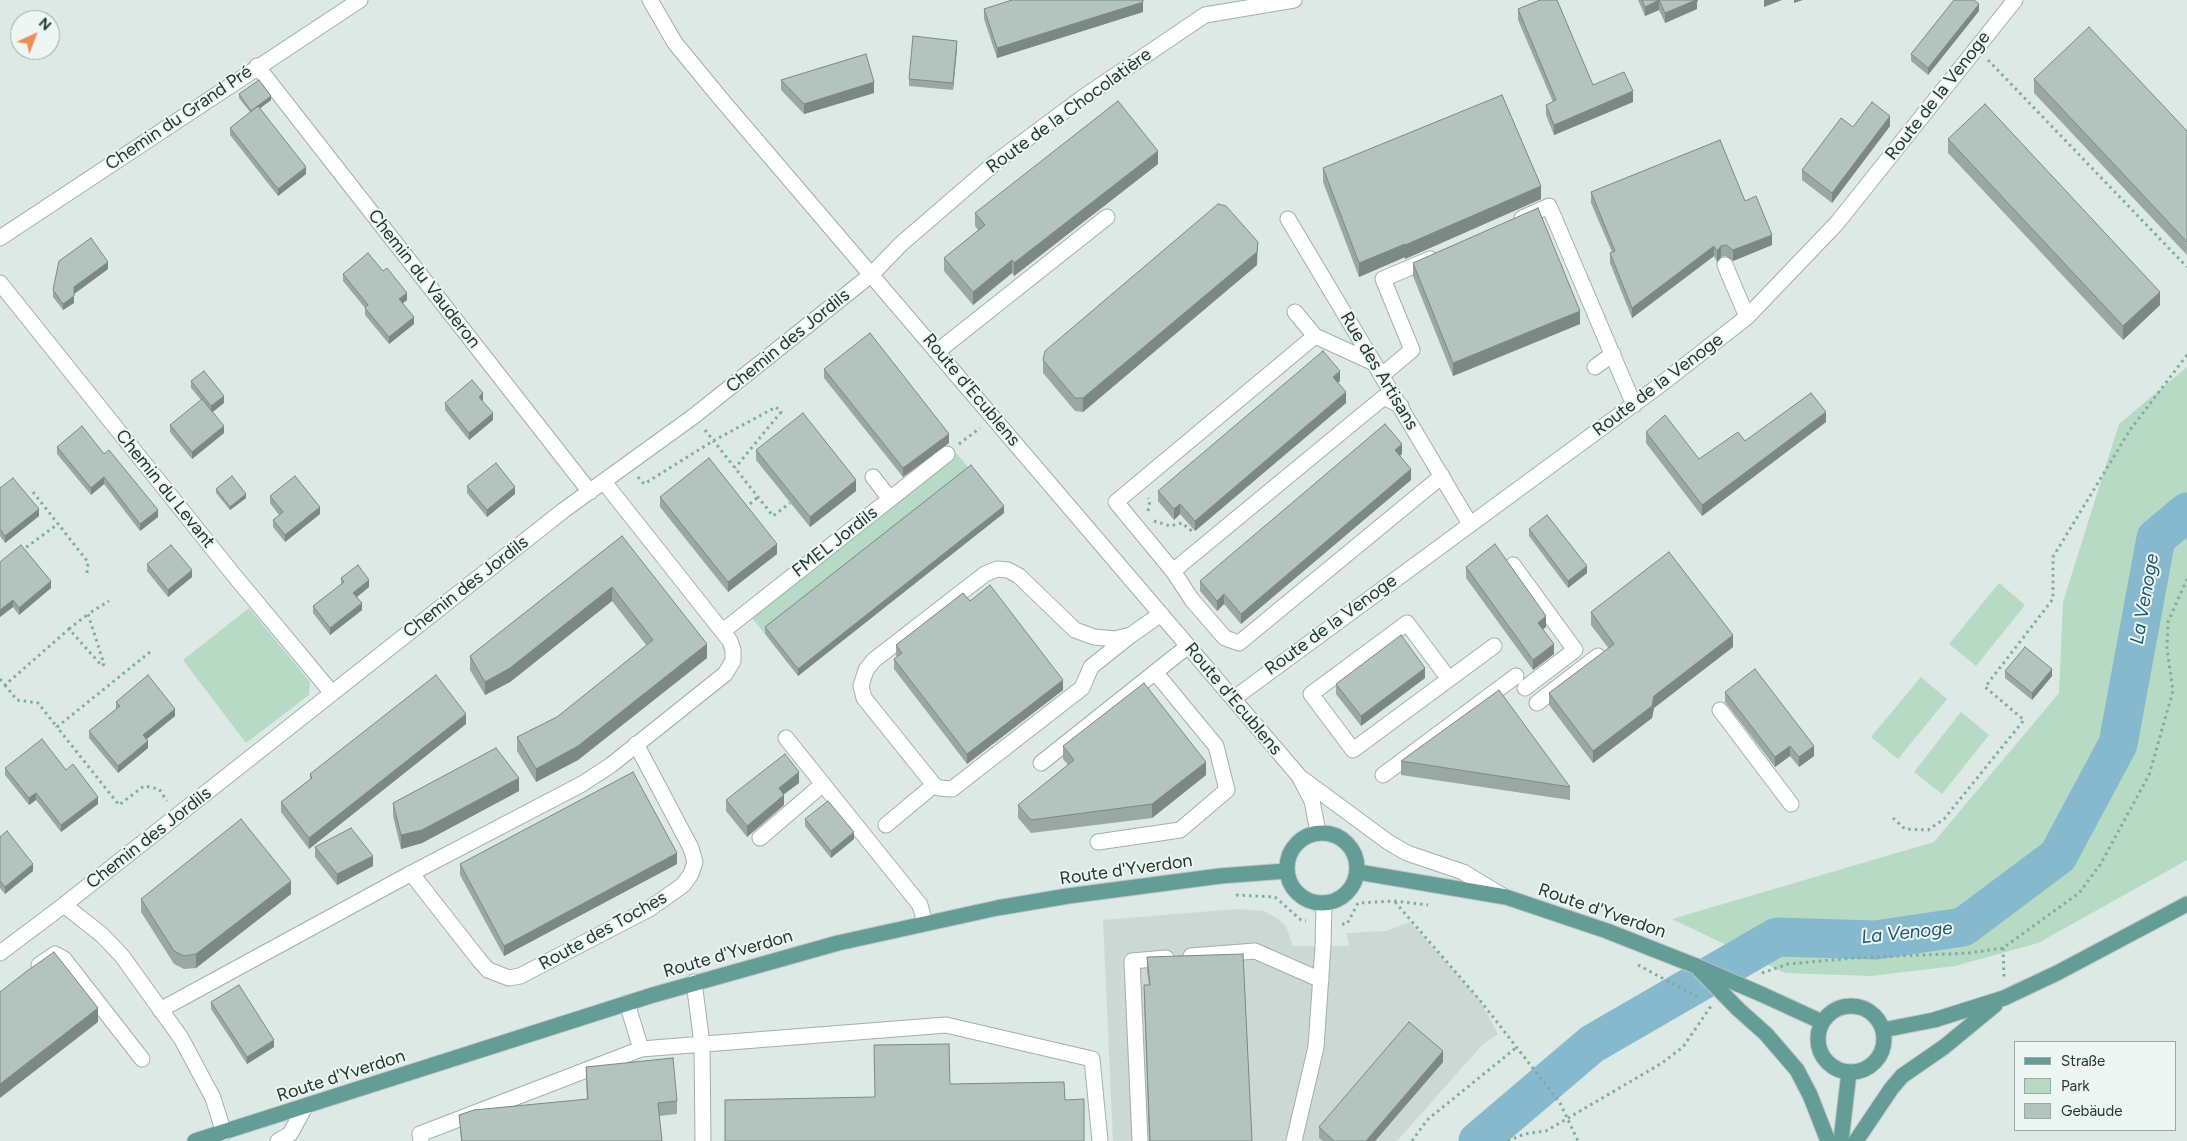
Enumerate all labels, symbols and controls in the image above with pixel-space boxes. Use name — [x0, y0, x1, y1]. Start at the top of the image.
north arrow — [10, 10, 60, 60]
text: N — [35, 14, 55, 34]
street label: Route de la Venoge — [1881, 27, 1995, 165]
street label: Route de la Chocolatière — [982, 44, 1156, 178]
street label: Chemin du Grand Pré — [102, 61, 256, 175]
street label: Chemin du Vauderon — [363, 205, 485, 353]
street label: Chemin des Jordils — [722, 284, 854, 398]
street label: Rue des Artisans — [1335, 308, 1423, 434]
street label: Route d'Ecublens — [918, 329, 1024, 451]
street label: Route de la Venoge — [1589, 329, 1727, 441]
street label: Chemin du Levant — [111, 425, 219, 553]
street label: FMEL Jordils — [788, 502, 882, 582]
street label: Chemin des Jordils — [399, 531, 533, 643]
water label: La Venoge — [2126, 552, 2164, 646]
street label: Route de la Venoge — [1261, 570, 1401, 680]
street label: Route d'Ecublens — [1180, 638, 1286, 760]
street label: Chemin des Jordils — [82, 782, 216, 894]
street label: Route d'Yverdon — [1058, 850, 1194, 890]
street label: Route d'Yverdon — [1535, 879, 1669, 943]
street label: Route des Toches — [535, 887, 671, 975]
water label: La Venoge — [1860, 917, 1954, 949]
street label: Route d'Yverdon — [661, 925, 795, 983]
legend — [2014, 1041, 2177, 1131]
street label: Route d'Yverdon — [274, 1045, 408, 1107]
text: Straße — [2061, 1052, 2105, 1070]
text: Park — [2061, 1077, 2090, 1095]
text: Gebäude — [2061, 1102, 2122, 1120]

